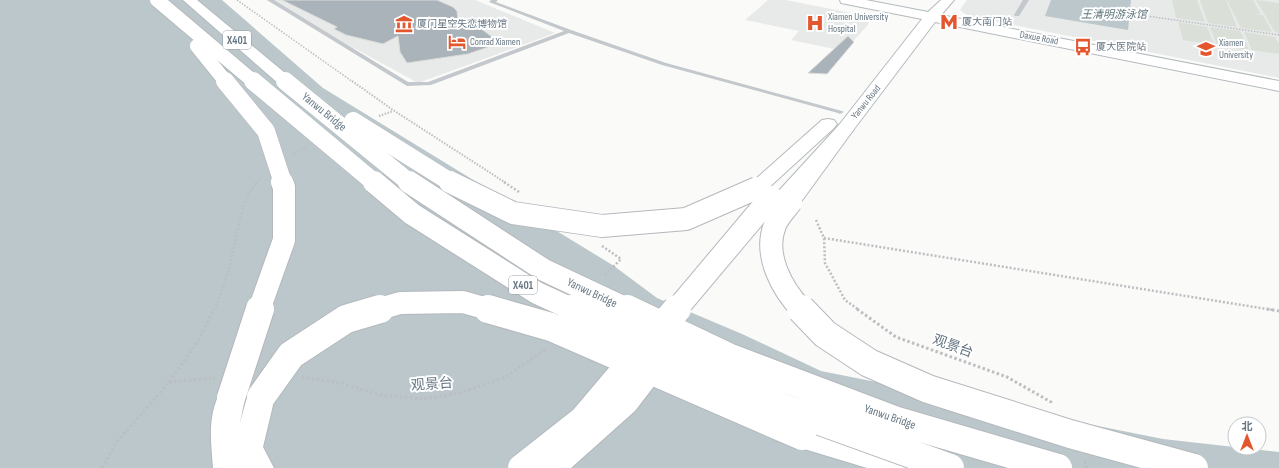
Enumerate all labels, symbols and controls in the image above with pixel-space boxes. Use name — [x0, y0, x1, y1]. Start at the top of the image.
water label: 王清明游泳馆 — [1081, 8, 1149, 21]
place label: Xiamen University Hospital — [827, 11, 888, 35]
metro station icon: 厦大南门站 — [939, 12, 959, 32]
hospital icon: Xiamen University Hospital — [805, 13, 825, 33]
museum icon: 厦门星空失恋博物馆 — [394, 14, 414, 34]
place label: 厦大南门站 — [962, 16, 1012, 28]
place label: 厦门星空失恋博物馆 — [417, 18, 507, 30]
street label: Daxue Road — [1019, 28, 1059, 48]
road number: X401 — [223, 31, 251, 49]
hotel icon: Conrad Xiamen — [447, 32, 467, 52]
place label: Conrad Xiamen — [470, 36, 520, 48]
bus stop icon: 厦大医院站 — [1073, 37, 1093, 57]
place label: Xiamen University — [1218, 37, 1253, 61]
school or university icon: Xiamen University — [1196, 39, 1216, 59]
place label: 厦大医院站 — [1096, 41, 1146, 53]
street label: Yanwu Road — [849, 83, 883, 121]
street label: Yanwu Bridge — [298, 89, 350, 135]
street label: Yanwu Bridge — [565, 275, 620, 311]
road number: X401 — [509, 276, 537, 294]
street label: 观景台 — [930, 331, 976, 361]
street label: 观景台 — [410, 374, 454, 394]
street label: Yanwu Bridge — [862, 401, 918, 433]
north arrow — [1227, 416, 1267, 456]
text: 北 — [1242, 420, 1253, 433]

